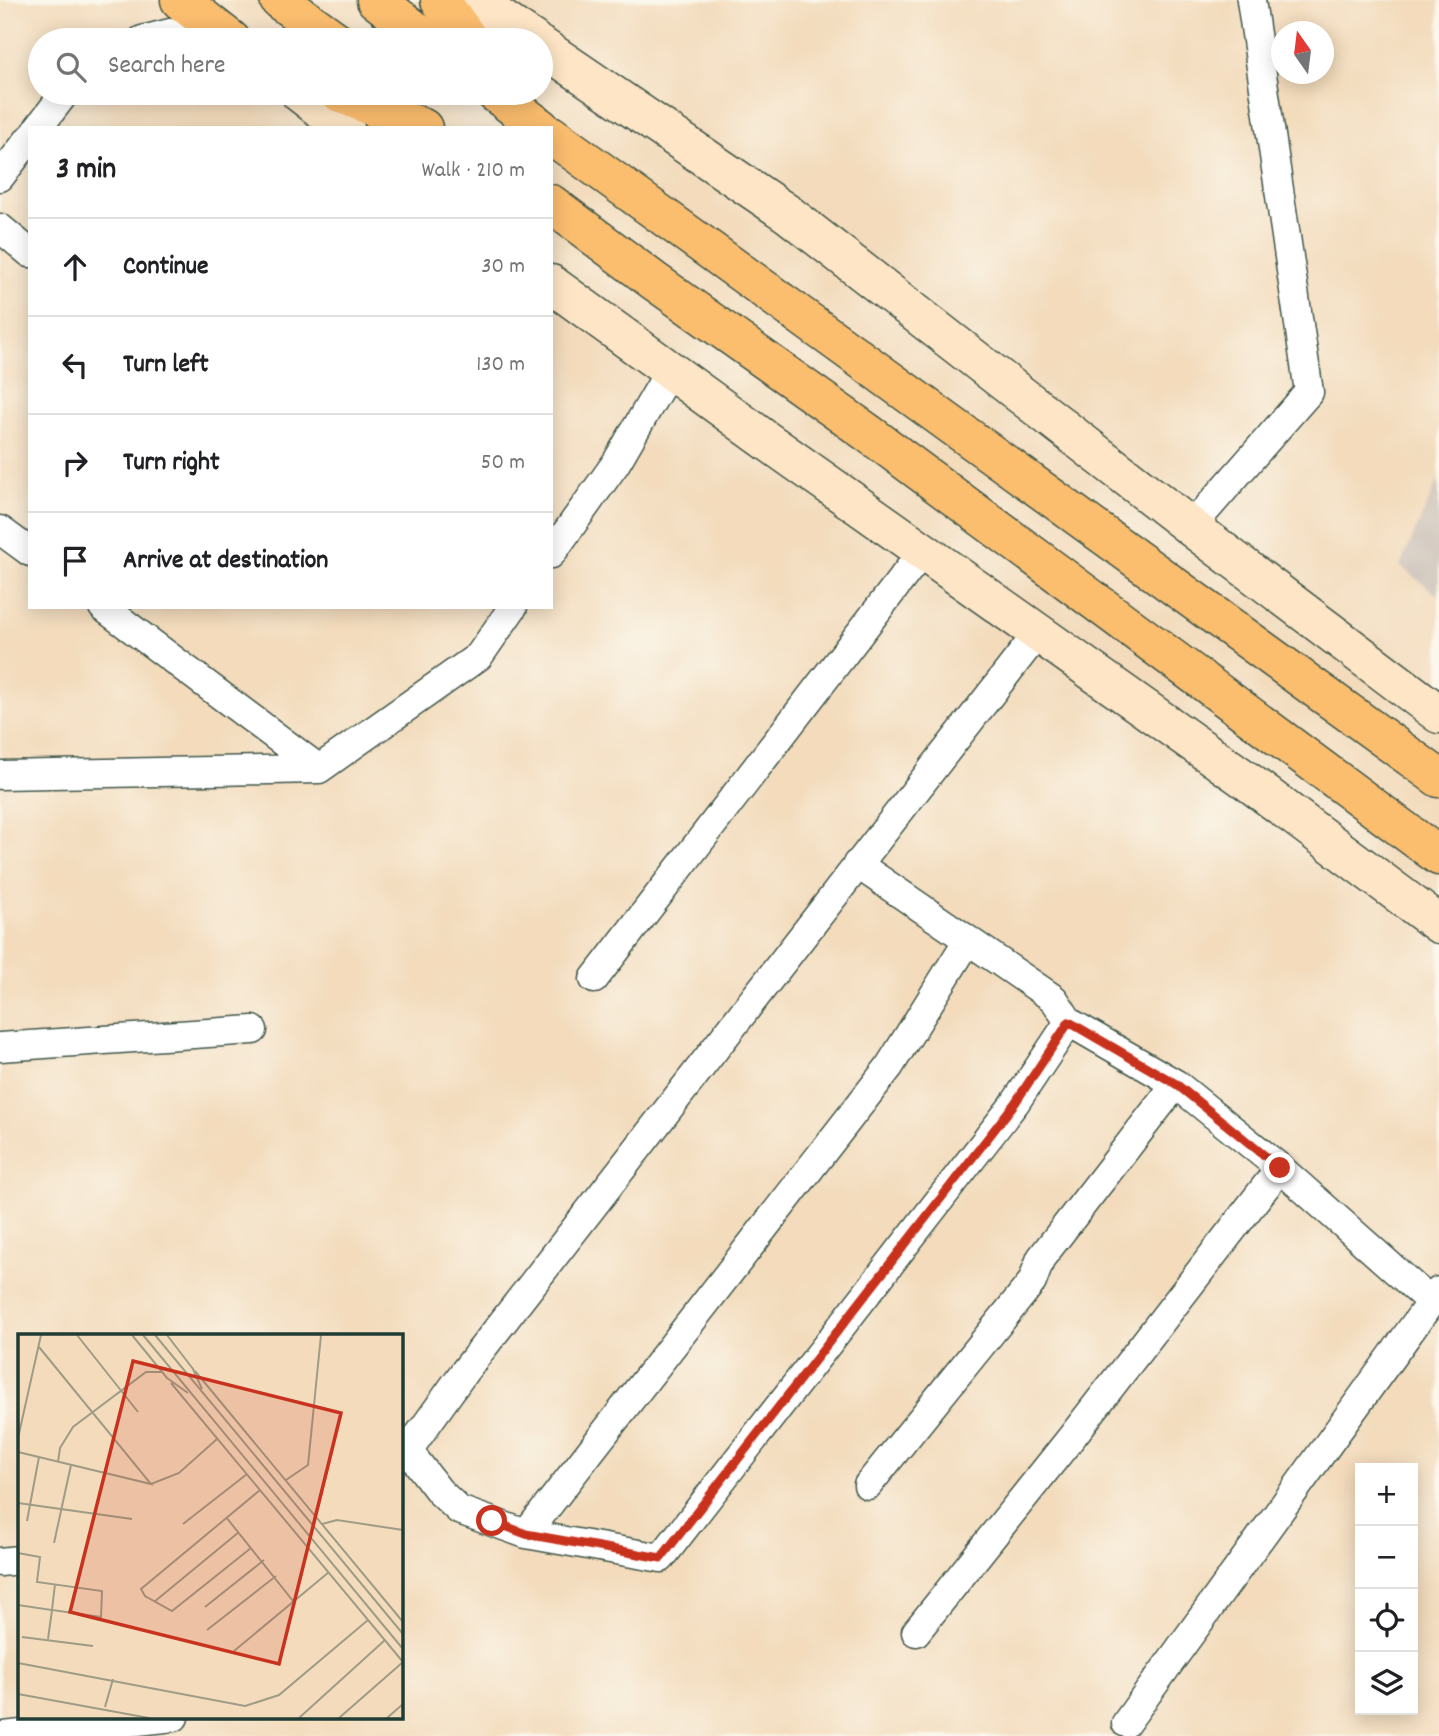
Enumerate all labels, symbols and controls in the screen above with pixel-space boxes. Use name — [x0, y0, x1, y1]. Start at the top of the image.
north arrow — [1271, 21, 1334, 84]
search box — [28, 28, 553, 105]
icon: search — [52, 48, 90, 86]
text: Search here — [108, 48, 226, 85]
text: 3 min — [56, 150, 116, 193]
text: Walk · 210 m — [422, 155, 525, 188]
icon: ahead — [56, 248, 94, 286]
text: Continue — [123, 249, 208, 286]
text: 30 m — [481, 251, 525, 284]
icon: left — [56, 346, 94, 384]
text: Turn left — [123, 347, 209, 384]
text: 130 m — [476, 349, 525, 382]
icon: right — [56, 444, 94, 482]
text: Turn right — [123, 445, 220, 482]
text: 50 m — [481, 447, 525, 480]
icon: arrive — [56, 542, 94, 580]
text: Arrive at destination — [123, 543, 328, 580]
route end — [1264, 1152, 1295, 1183]
inset map — [18, 1334, 402, 1718]
map controls — [1355, 1463, 1418, 1715]
button: + — [1355, 1463, 1418, 1526]
route start — [476, 1505, 507, 1536]
button: − — [1355, 1526, 1418, 1589]
button: locate — [1355, 1589, 1418, 1652]
button: layers — [1355, 1652, 1418, 1715]

